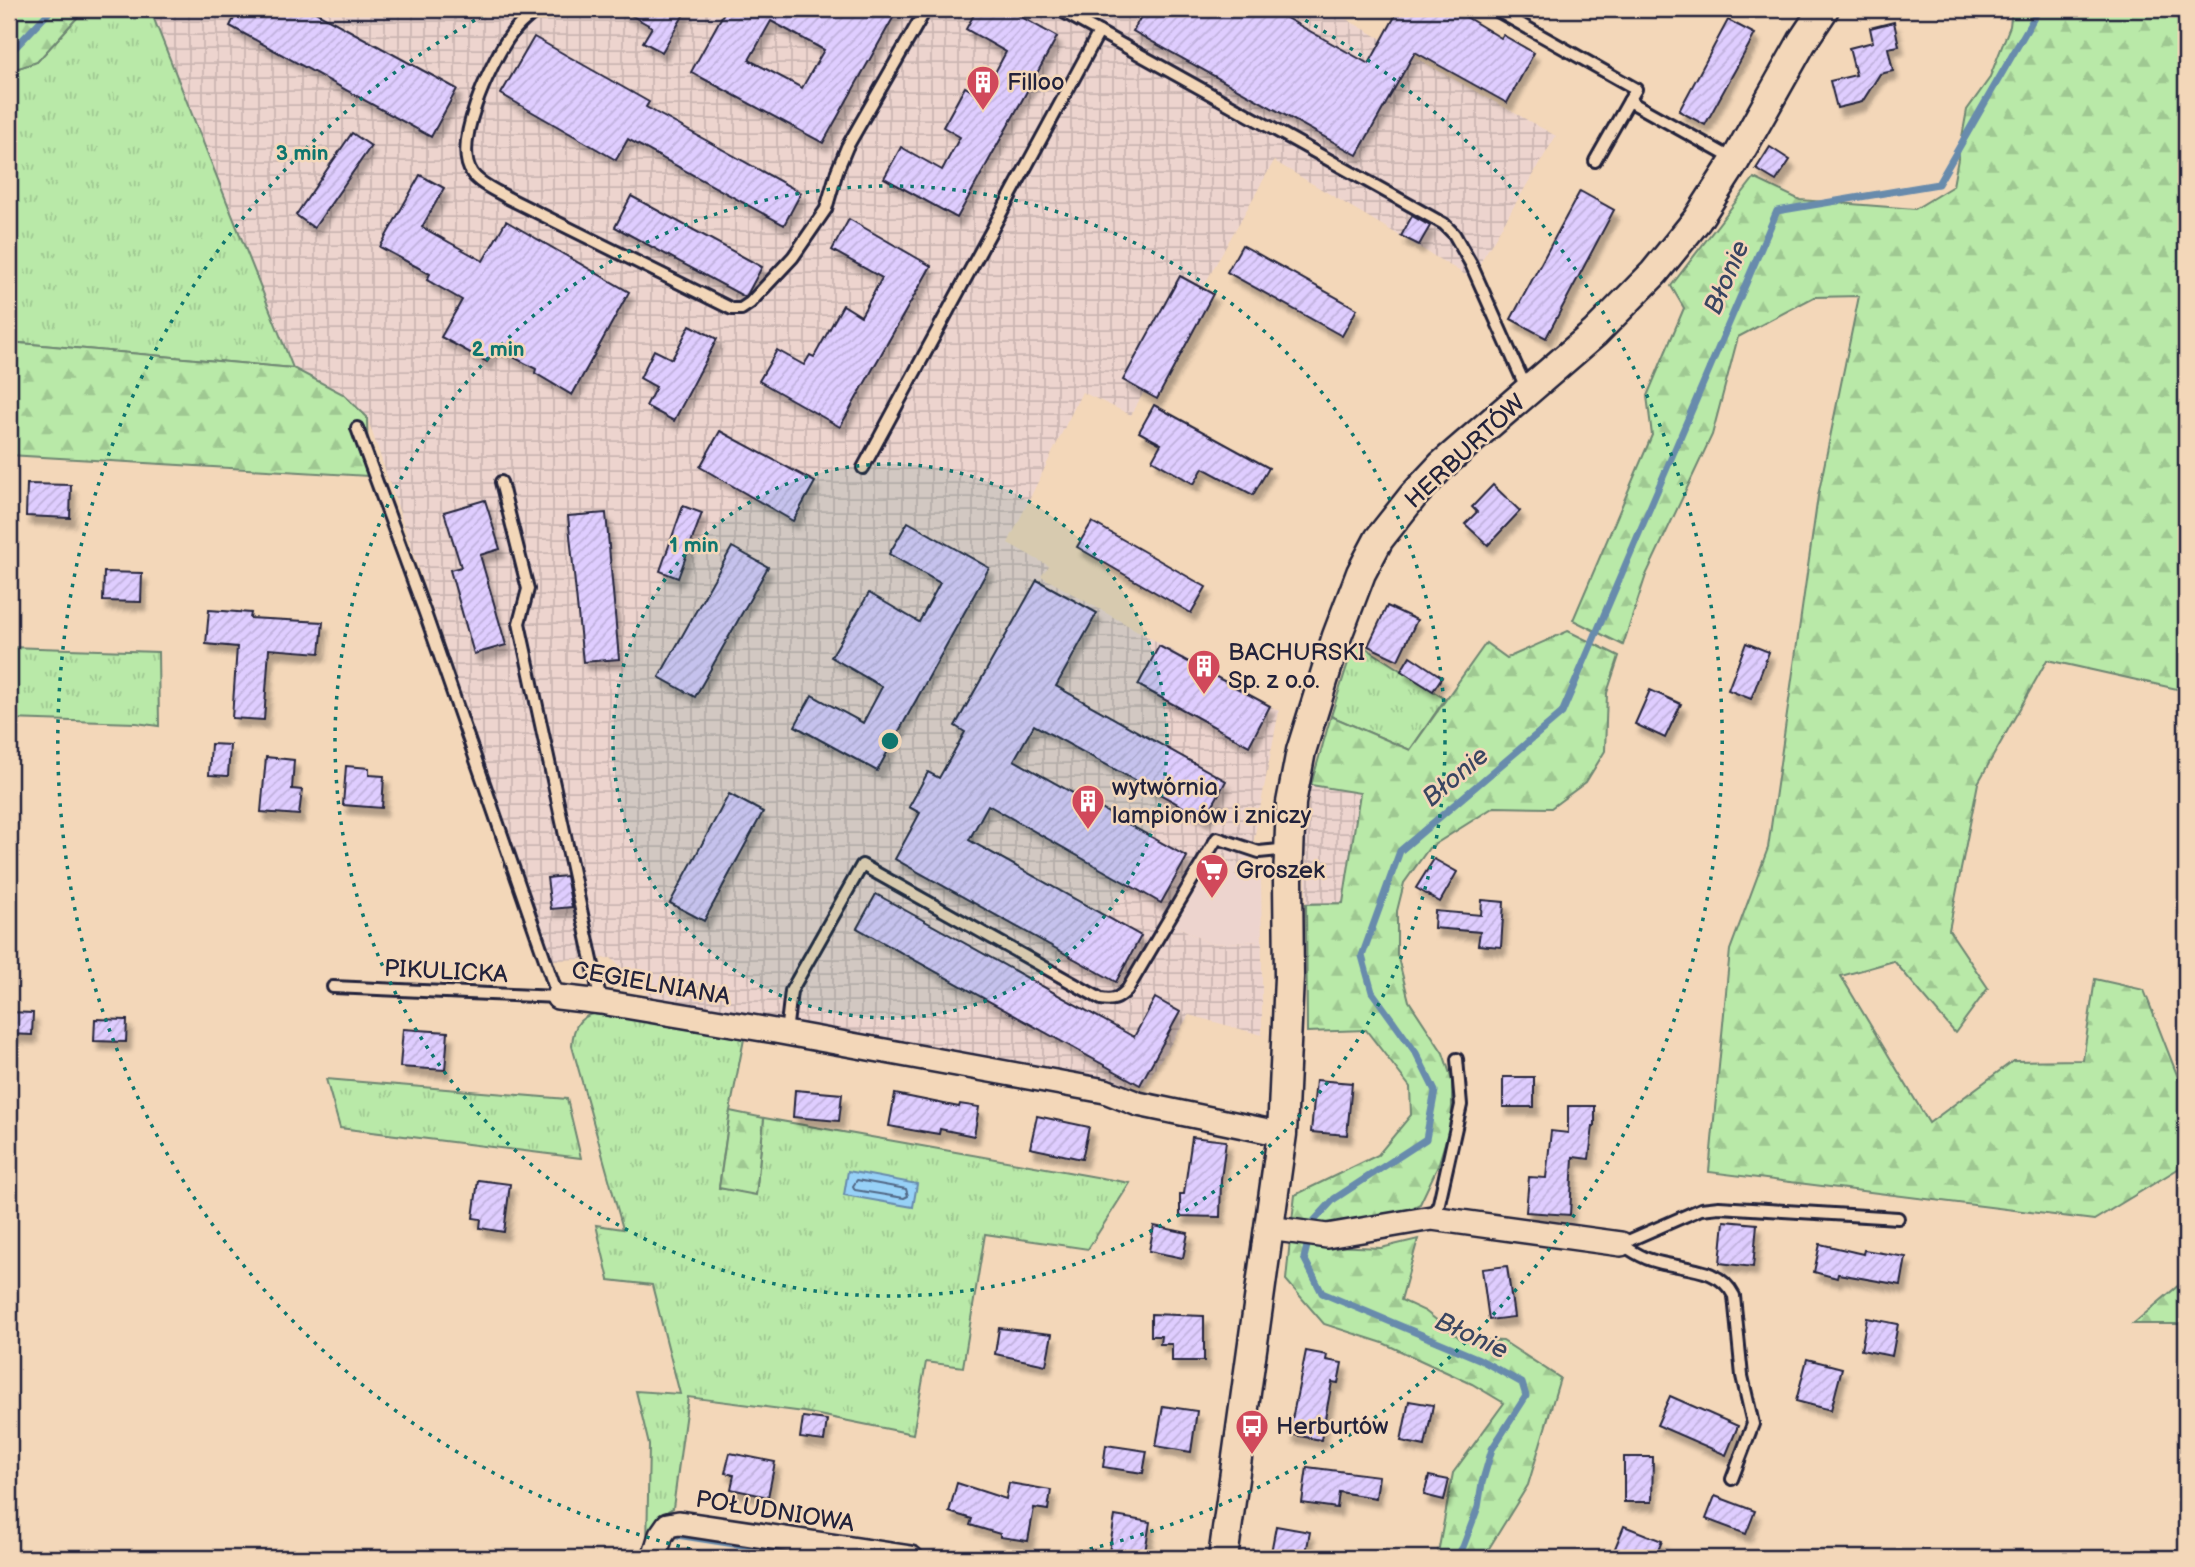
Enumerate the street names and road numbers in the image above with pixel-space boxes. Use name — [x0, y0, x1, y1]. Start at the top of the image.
street label: HERBURTÓW — [1398, 387, 1532, 515]
street label: PIKULICKA — [383, 954, 509, 989]
street label: CEGIELNIANA — [569, 955, 733, 1012]
street label: POŁUDNIOWA — [694, 1485, 857, 1538]

